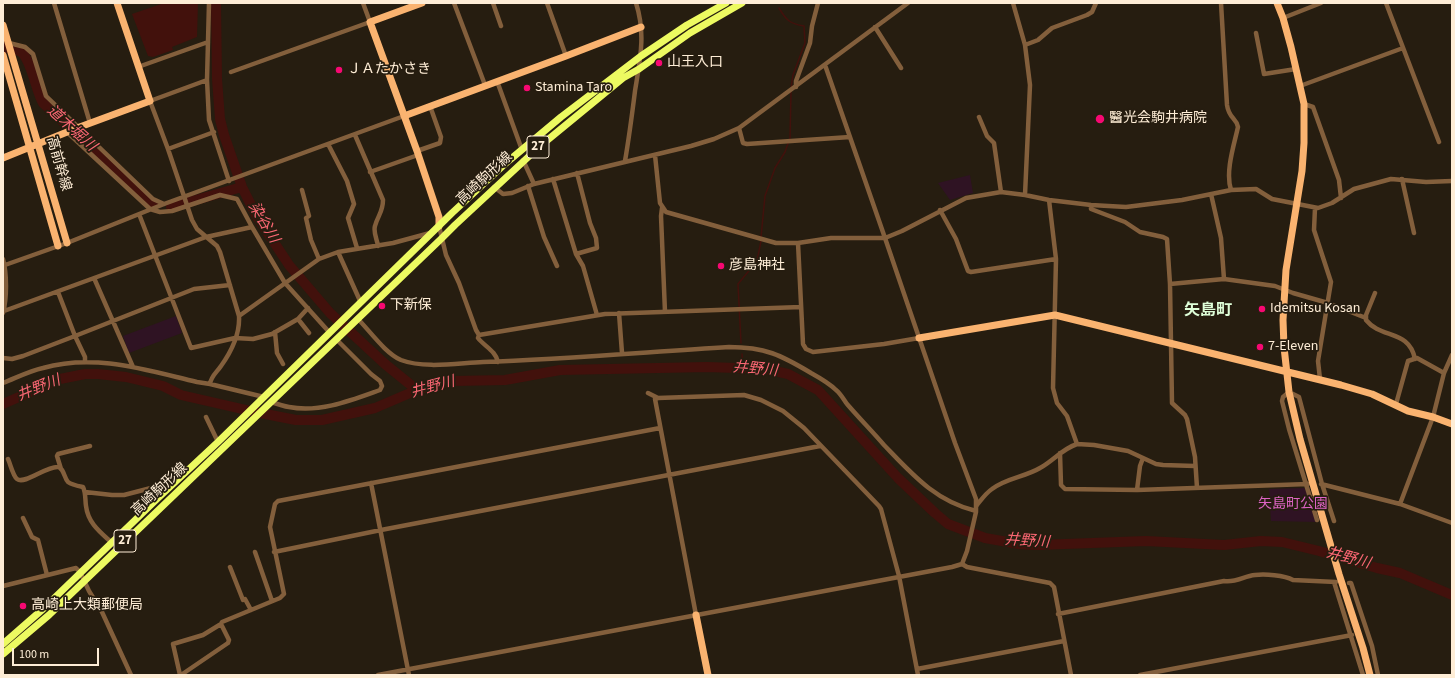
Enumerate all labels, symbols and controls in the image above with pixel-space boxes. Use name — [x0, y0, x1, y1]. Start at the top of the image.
place label: 山王入口 — [667, 55, 723, 71]
marker: 山王入口 — [654, 58, 664, 68]
place label: ＪＡたかさき — [347, 62, 431, 78]
marker: ＪＡたかさき — [334, 65, 344, 75]
place label: Stamina Taro — [535, 80, 612, 96]
marker: Stamina Taro — [522, 83, 532, 93]
water label: 道木堀川 — [43, 102, 99, 156]
place label: 醫光会駒井病院 — [1109, 111, 1207, 127]
marker: 醫光会駒井病院 — [1094, 113, 1106, 125]
street label: 高前幹線 — [42, 135, 74, 193]
road number: 27 — [527, 136, 549, 158]
street label: 高崎駒形線 — [454, 149, 516, 209]
water label: 染谷川 — [244, 199, 282, 247]
place label: 彦島神社 — [729, 258, 785, 274]
marker: 彦島神社 — [716, 261, 726, 271]
place label: 下新保 — [390, 298, 432, 314]
marker: 下新保 — [377, 301, 387, 311]
district label: 矢島町 — [1184, 301, 1232, 321]
place label: Idemitsu Kosan — [1270, 301, 1360, 317]
marker: Idemitsu Kosan — [1257, 304, 1267, 314]
place label: 7-Eleven — [1268, 339, 1318, 355]
marker: 7-Eleven — [1255, 342, 1265, 352]
water label: 井野川 — [732, 359, 778, 381]
water label: 井野川 — [15, 372, 63, 406]
water label: 井野川 — [409, 373, 457, 403]
street label: 高崎駒形線 — [129, 460, 191, 520]
park label: 矢島町公園 — [1258, 497, 1328, 513]
road number: 27 — [114, 530, 136, 552]
water label: 井野川 — [1004, 531, 1050, 553]
water label: 井野川 — [1324, 544, 1372, 574]
place label: 高崎上大類郵便局 — [31, 598, 143, 614]
marker: 高崎上大類郵便局 — [18, 601, 28, 611]
scale bar — [14, 640, 101, 666]
text: 100 m — [19, 646, 49, 663]

